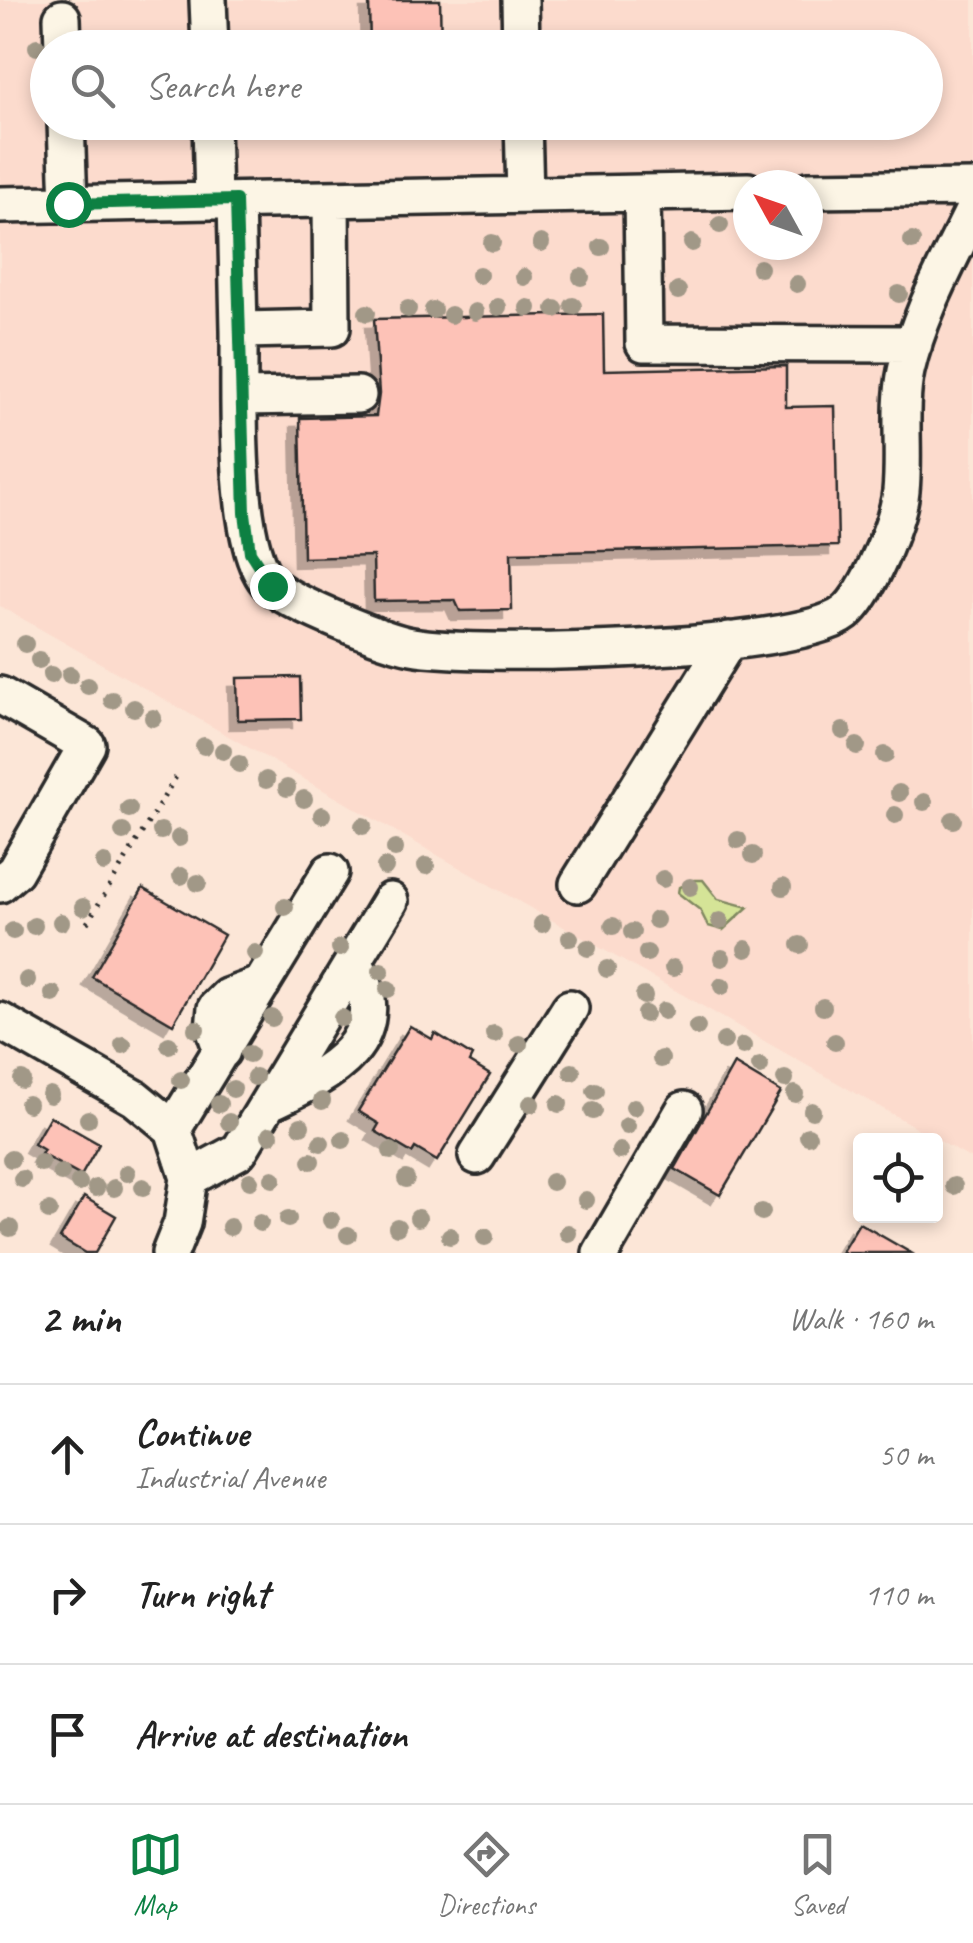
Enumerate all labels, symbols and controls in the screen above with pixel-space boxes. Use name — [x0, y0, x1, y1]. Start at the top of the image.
search box — [30, 30, 943, 140]
icon: search — [65, 58, 120, 113]
text: Search here — [145, 62, 300, 109]
north arrow — [733, 170, 823, 260]
route start — [46, 182, 92, 228]
route end — [250, 564, 296, 610]
map controls — [853, 1133, 943, 1223]
button: locate — [853, 1133, 943, 1223]
text: 2 min — [40, 1292, 120, 1345]
text: Walk · 160 m — [789, 1298, 933, 1339]
text: Continue — [135, 1410, 249, 1457]
icon: ahead — [40, 1427, 95, 1482]
text: 50 m — [879, 1434, 933, 1475]
text: Industrial Avenue — [135, 1457, 325, 1498]
icon: right — [40, 1567, 95, 1622]
text: Turn right — [135, 1571, 269, 1618]
text: 110 m — [864, 1574, 933, 1615]
icon: arrive — [40, 1707, 95, 1762]
text: Arrive at destination — [135, 1711, 407, 1758]
tab: Map — [128, 1827, 183, 1922]
tab: Directions — [438, 1827, 535, 1922]
tab: Saved — [790, 1827, 845, 1922]

